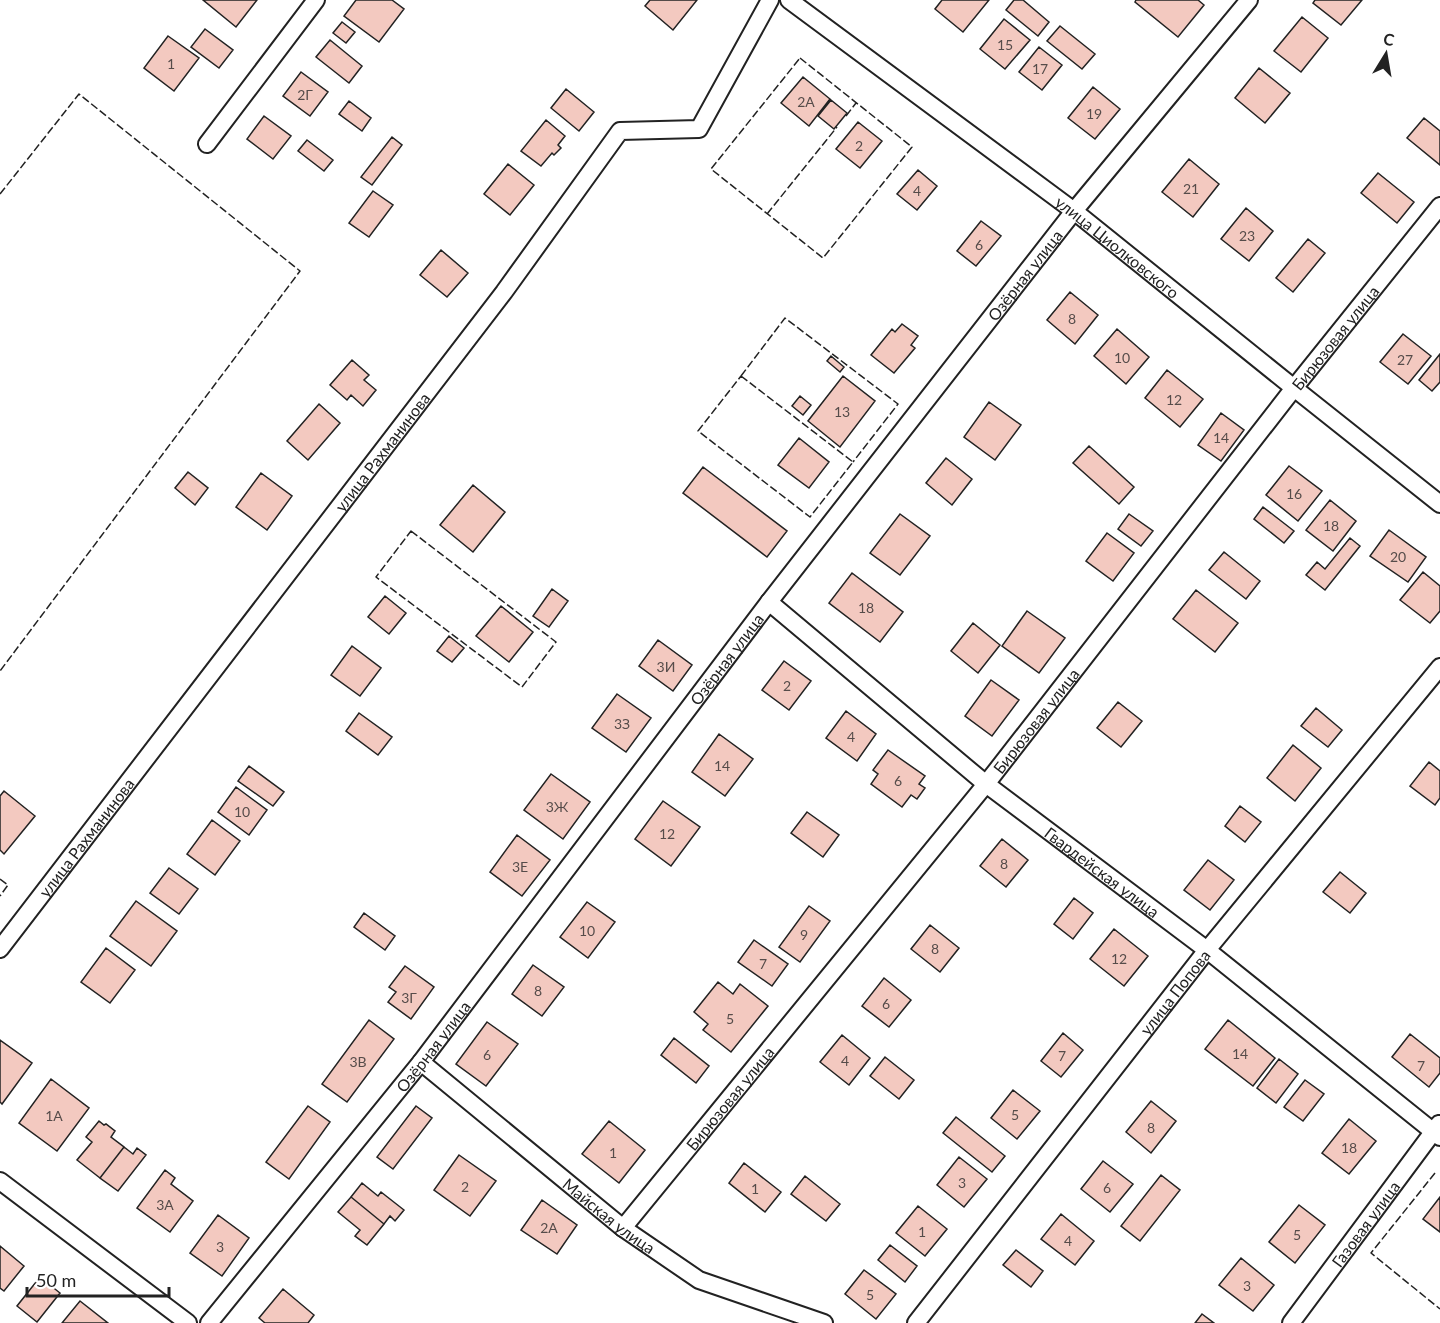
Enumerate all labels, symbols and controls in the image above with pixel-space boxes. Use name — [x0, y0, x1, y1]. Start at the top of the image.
north arrow — [1356, 24, 1416, 84]
text: С — [1382, 28, 1396, 49]
house number: 15 — [997, 36, 1013, 53]
house number: 1 — [167, 55, 175, 72]
house number: 17 — [1032, 60, 1048, 77]
house number: 2Г — [297, 86, 313, 103]
house number: 2А — [797, 93, 815, 110]
house number: 19 — [1086, 105, 1102, 122]
house number: 2 — [855, 137, 863, 154]
house number: 21 — [1183, 180, 1199, 197]
house number: 4 — [913, 182, 921, 199]
street label: улица Циолковского — [1052, 192, 1183, 302]
street label: Озёрная улица — [983, 226, 1066, 324]
house number: 23 — [1239, 227, 1255, 244]
house number: 6 — [975, 236, 983, 253]
street label: Бирюзовая улица — [1287, 281, 1382, 393]
house number: 8 — [1068, 310, 1076, 327]
house number: 10 — [1114, 349, 1130, 366]
house number: 27 — [1397, 351, 1413, 368]
street label: улица Рахманинова — [330, 388, 433, 515]
house number: 12 — [1166, 391, 1182, 408]
house number: 13 — [834, 403, 850, 420]
house number: 14 — [1213, 429, 1229, 446]
house number: 16 — [1286, 485, 1302, 502]
house number: 18 — [1323, 517, 1339, 534]
house number: 20 — [1390, 548, 1406, 565]
house number: 18 — [858, 599, 874, 616]
street label: Озёрная улица — [685, 609, 767, 708]
house number: 3И — [657, 658, 675, 675]
street label: Бирюзовая улица — [989, 664, 1082, 777]
house number: 2 — [783, 677, 791, 694]
house number: 3З — [614, 715, 630, 732]
house number: 4 — [847, 728, 855, 745]
house number: 14 — [714, 757, 730, 774]
house number: 6 — [894, 772, 902, 789]
street label: улица Рахманинова — [34, 774, 137, 900]
house number: 3Ж — [546, 798, 569, 815]
house number: 10 — [234, 803, 250, 820]
street label: Гвардейская улица — [1042, 822, 1164, 921]
house number: 12 — [659, 825, 675, 842]
house number: 8 — [1000, 855, 1008, 872]
house number: 3Е — [512, 858, 528, 875]
house number: 10 — [579, 922, 595, 939]
house number: 9 — [800, 926, 808, 943]
house number: 8 — [931, 940, 939, 957]
street label: улица Попова — [1135, 946, 1213, 1038]
house number: 12 — [1111, 950, 1127, 967]
house number: 7 — [759, 955, 767, 972]
house number: 8 — [534, 982, 542, 999]
house number: 3Г — [401, 989, 417, 1006]
house number: 6 — [882, 995, 890, 1012]
street label: Озёрная улица — [391, 997, 474, 1095]
house number: 5 — [726, 1010, 734, 1027]
street label: Бирюзовая улица — [681, 1042, 777, 1154]
house number: 14 — [1232, 1045, 1248, 1062]
house number: 6 — [483, 1046, 491, 1063]
house number: 7 — [1058, 1047, 1066, 1064]
house number: 4 — [841, 1052, 849, 1069]
house number: 3В — [349, 1053, 367, 1070]
house number: 7 — [1417, 1057, 1425, 1074]
house number: 5 — [1011, 1106, 1019, 1123]
house number: 1А — [45, 1107, 63, 1124]
house number: 8 — [1147, 1119, 1155, 1136]
house number: 18 — [1341, 1139, 1357, 1156]
house number: 1 — [609, 1144, 617, 1161]
street label: Майская улица — [560, 1174, 659, 1257]
house number: 3 — [958, 1174, 966, 1191]
street label: Газовая улица — [1327, 1177, 1403, 1270]
house number: 2 — [461, 1178, 469, 1195]
house number: 6 — [1103, 1179, 1111, 1196]
house number: 1 — [751, 1180, 759, 1197]
house number: 3А — [156, 1196, 174, 1213]
house number: 2А — [540, 1219, 558, 1236]
house number: 1 — [918, 1223, 926, 1240]
house number: 5 — [1293, 1226, 1301, 1243]
house number: 4 — [1064, 1232, 1072, 1249]
house number: 3 — [216, 1238, 224, 1255]
scale bar — [27, 1260, 170, 1298]
text: 50 m — [36, 1269, 76, 1291]
house number: 3 — [1243, 1277, 1251, 1294]
house number: 5 — [866, 1286, 874, 1303]

